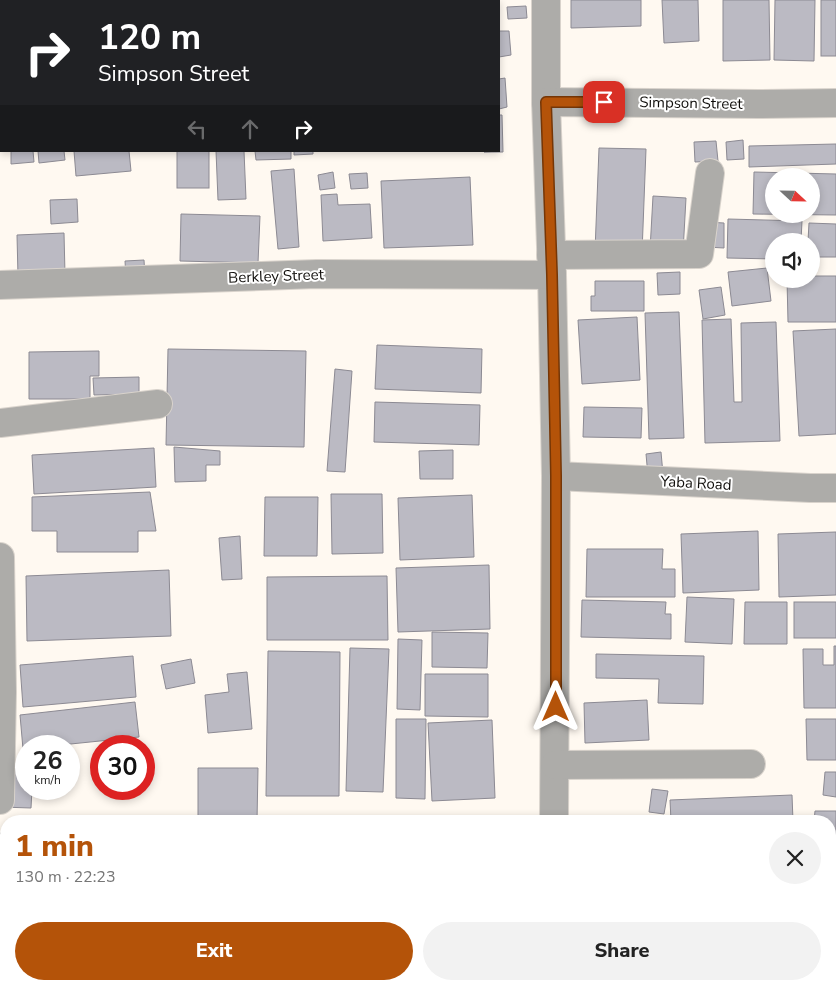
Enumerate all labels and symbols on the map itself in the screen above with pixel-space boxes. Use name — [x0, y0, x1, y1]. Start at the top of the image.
pin — [583, 81, 625, 123]
street label: Simpson Street — [639, 92, 743, 114]
north arrow — [765, 168, 820, 222]
street label: Berkley Street — [228, 264, 325, 288]
street label: Yaba Road — [659, 471, 732, 495]
position arrow — [529, 680, 581, 732]
speed limit sign: 30 — [90, 735, 155, 800]

